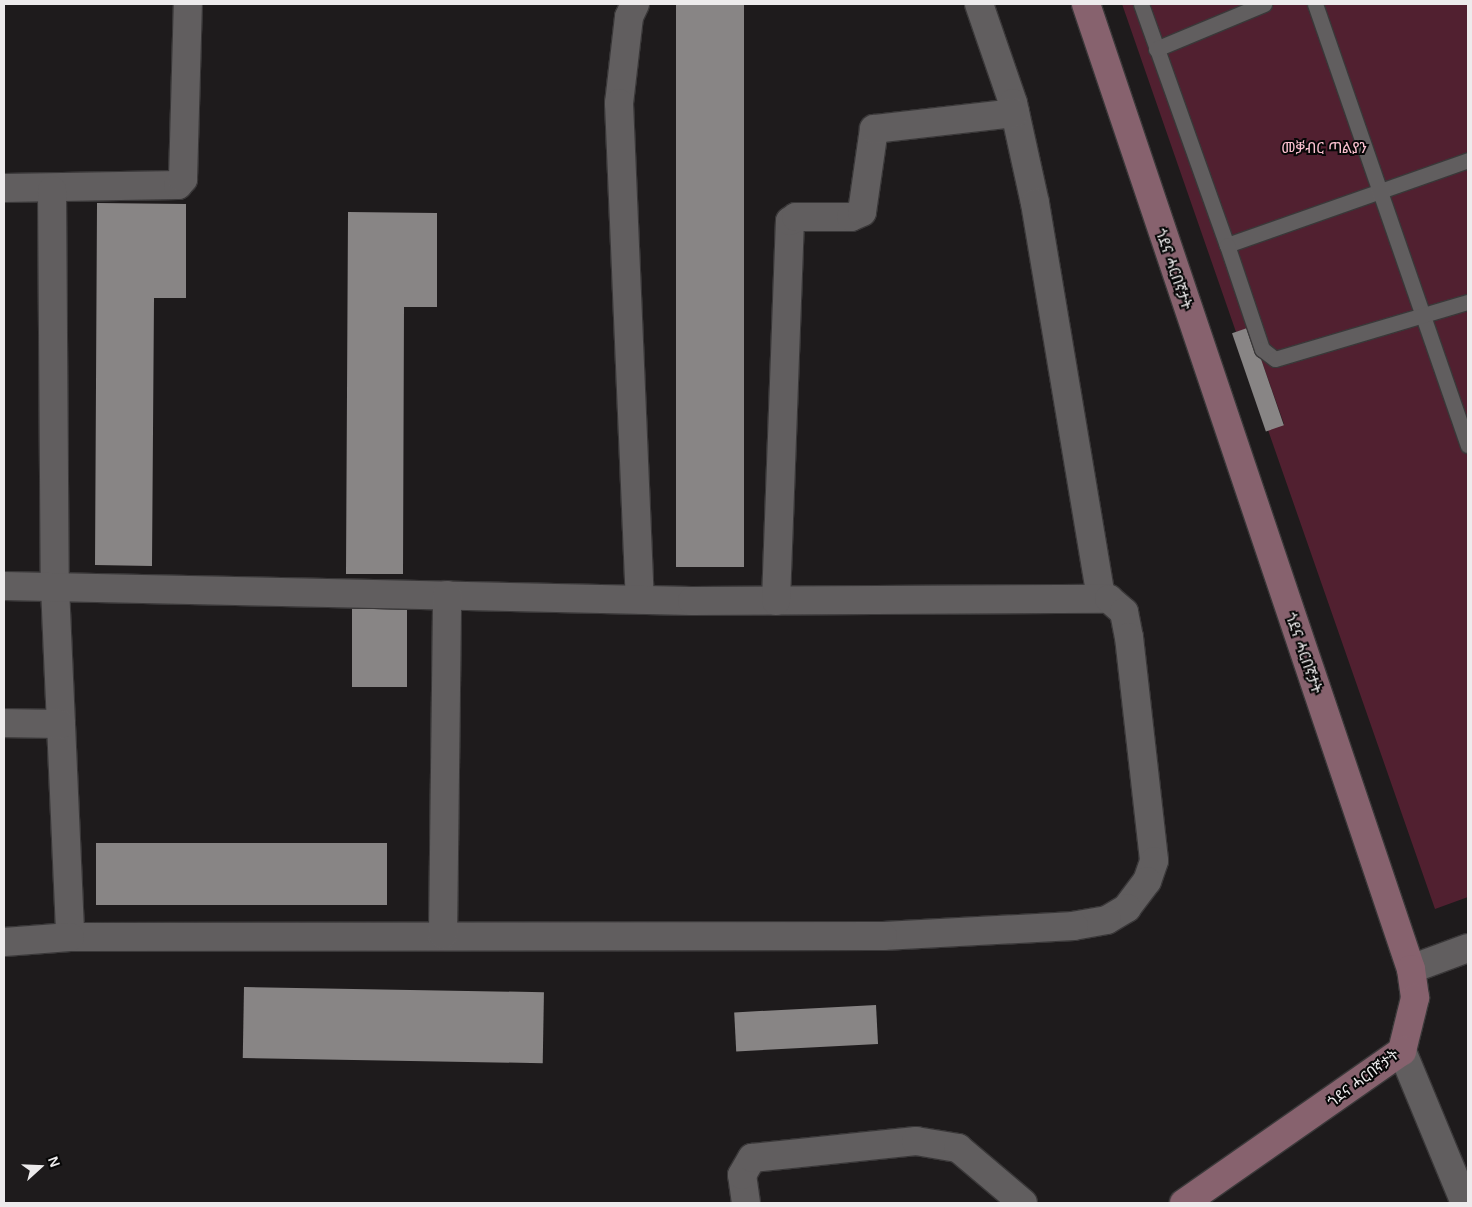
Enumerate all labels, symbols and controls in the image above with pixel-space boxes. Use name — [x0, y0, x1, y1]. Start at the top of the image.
park label: መቓብር ጣልያን — [1281, 139, 1367, 157]
street label: ጎደና ሓርበኛታት — [1152, 226, 1196, 312]
street label: ጎደና ሓርበኛታት — [1282, 610, 1326, 696]
street label: ጎደና ሓርበኛታት — [1324, 1045, 1402, 1111]
north arrow — [15, 1142, 65, 1192]
text: N — [45, 1154, 63, 1169]

